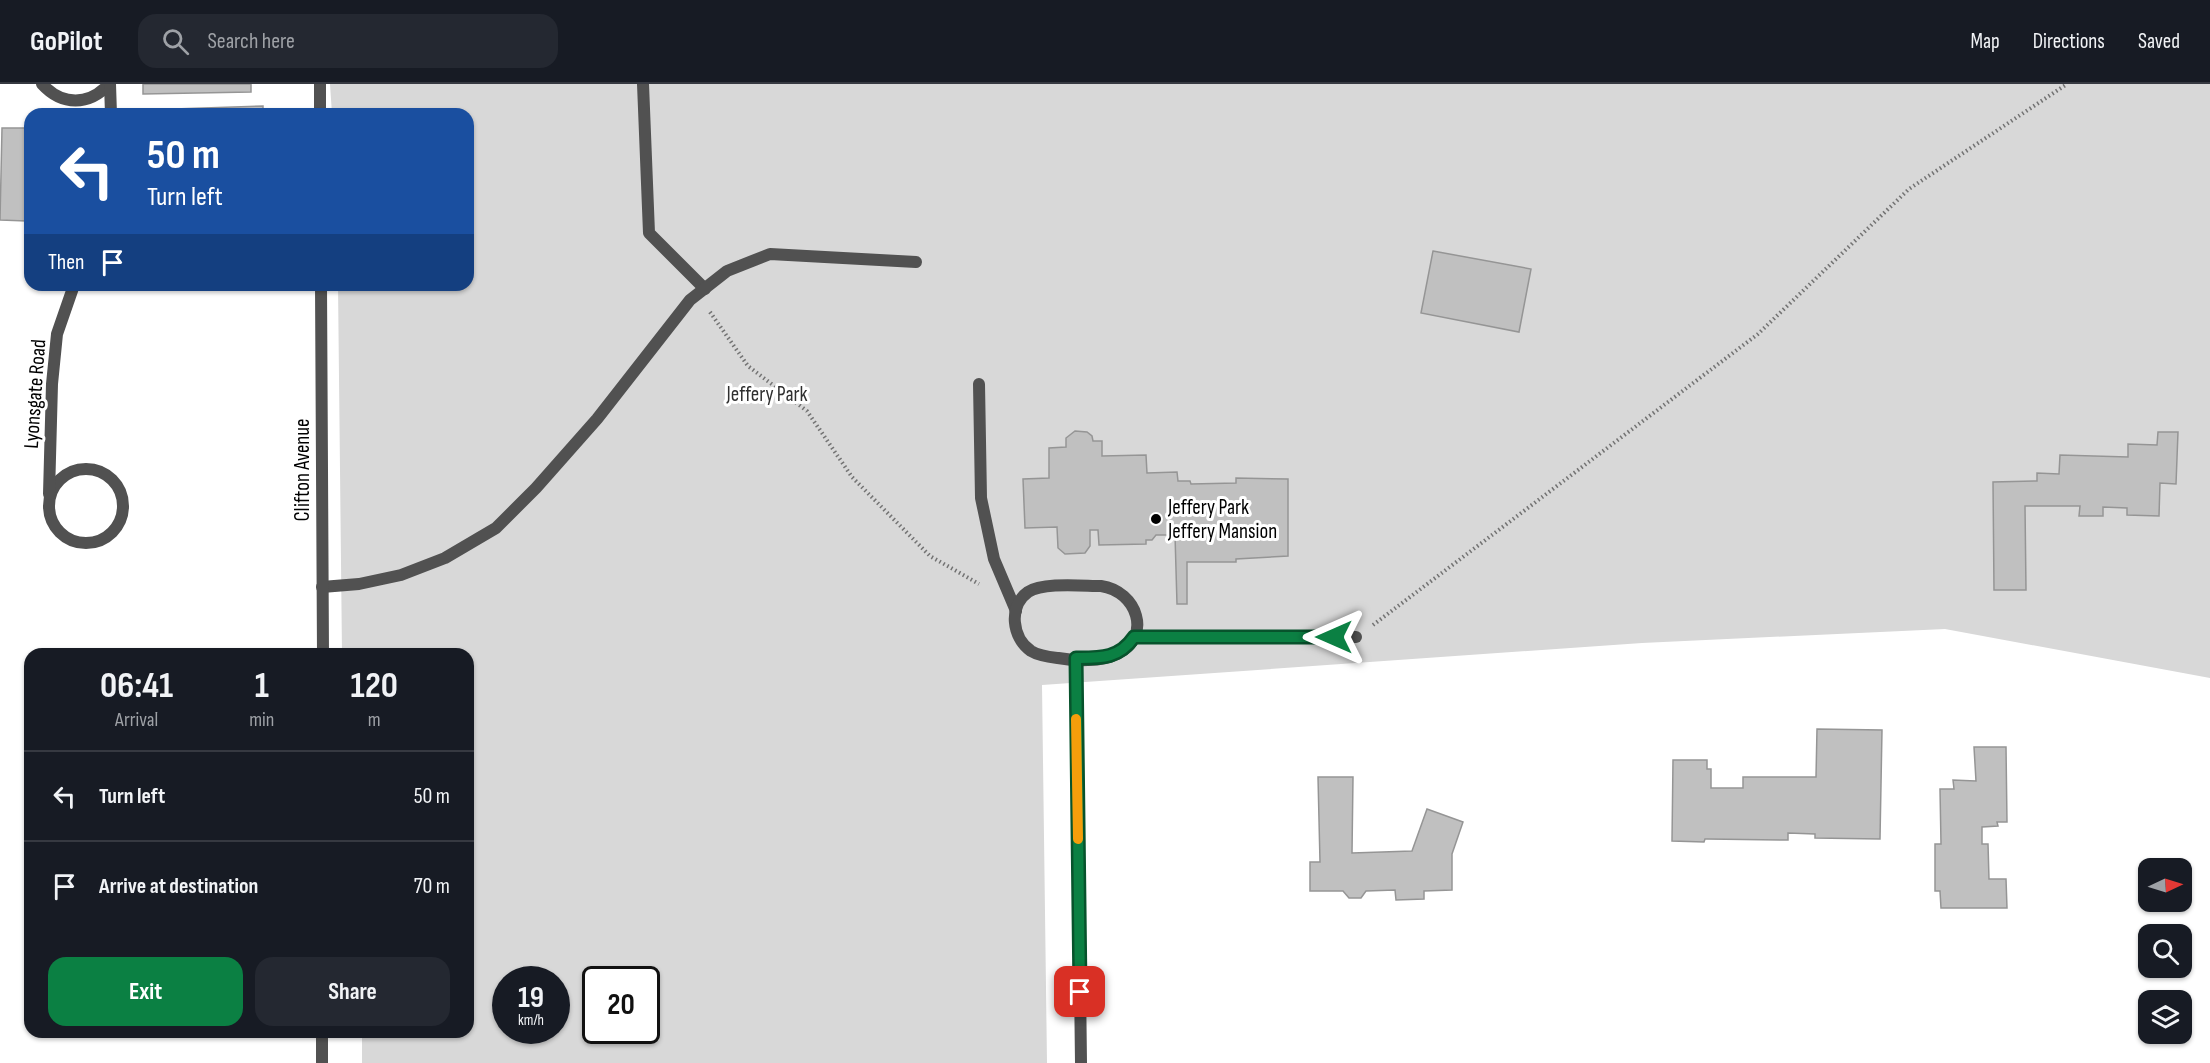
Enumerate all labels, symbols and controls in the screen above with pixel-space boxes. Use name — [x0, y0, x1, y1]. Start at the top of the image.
search box — [138, 14, 558, 68]
text: GoPilot — [30, 25, 102, 58]
icon: search — [159, 25, 192, 58]
text: Search here — [207, 28, 295, 55]
text: Map — [1970, 29, 2000, 54]
text: Directions — [2033, 29, 2105, 54]
text: Saved — [2138, 29, 2180, 54]
text: 50 m — [147, 130, 220, 181]
icon: left — [48, 132, 126, 210]
text: Turn left — [147, 181, 223, 213]
icon: arrive — [96, 246, 129, 279]
text: Then — [48, 249, 84, 276]
street label: Lyonsgate Road — [19, 338, 51, 450]
park label: Jeffery Park — [725, 382, 808, 407]
street label: Clifton Avenue — [290, 418, 315, 522]
place label: Jeffery Park Jeffery Mansion — [1167, 495, 1277, 544]
marker: Jeffery Park Jeffery Mansion — [1149, 512, 1163, 526]
position arrow — [1302, 605, 1366, 669]
text: 06:41 — [100, 665, 173, 708]
text: 1 — [255, 665, 269, 708]
text: 120 — [350, 665, 398, 708]
text: Arrival — [115, 708, 158, 732]
text: min — [249, 708, 274, 732]
text: m — [368, 708, 381, 732]
icon: left — [48, 780, 81, 813]
text: Turn left — [99, 783, 165, 810]
text: 50 m — [414, 783, 450, 810]
north arrow — [2138, 858, 2192, 912]
map controls — [2138, 858, 2192, 1044]
icon: arrive — [48, 870, 81, 903]
text: Arrive at destination — [99, 873, 258, 900]
text: 70 m — [414, 873, 450, 900]
button: search — [2138, 924, 2192, 978]
button: Exit — [48, 957, 243, 1026]
button: Share — [255, 957, 450, 1026]
speed limit sign: 20 — [582, 966, 660, 1044]
pin — [1054, 966, 1105, 1017]
icon: arrive — [1063, 975, 1096, 1008]
text: 19 — [518, 980, 544, 1016]
button: layers — [2138, 990, 2192, 1044]
text: km/h — [518, 1011, 544, 1030]

